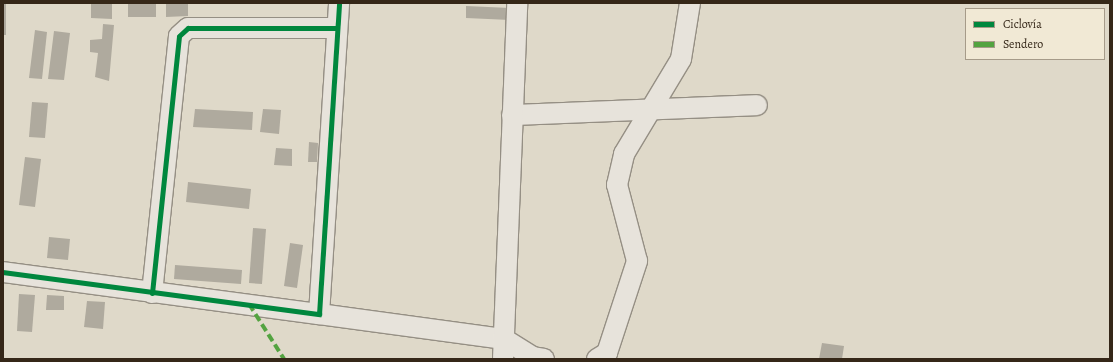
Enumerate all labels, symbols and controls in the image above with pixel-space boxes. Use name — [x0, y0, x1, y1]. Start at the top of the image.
legend — [965, 8, 1105, 60]
text: Ciclovía — [1003, 16, 1042, 32]
text: Sendero — [1003, 36, 1043, 52]

